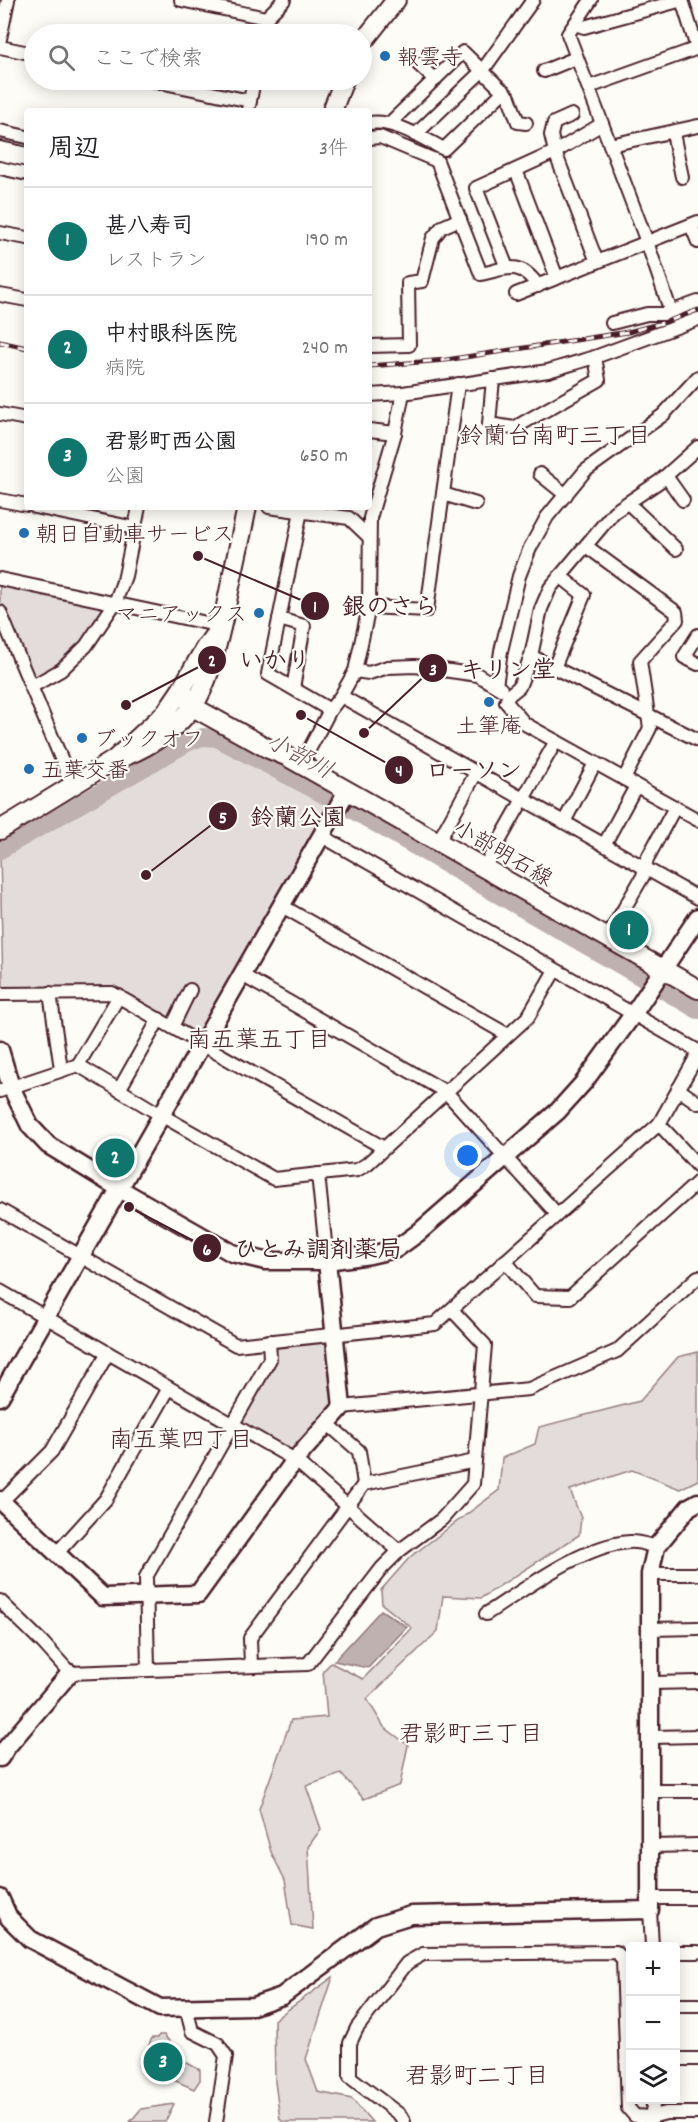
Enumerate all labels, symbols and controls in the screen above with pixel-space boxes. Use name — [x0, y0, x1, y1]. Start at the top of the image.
search box — [24, 24, 372, 90]
icon: search — [45, 41, 78, 74]
place label: 報雲寺 — [397, 44, 463, 75]
text: ここで検索 — [93, 45, 203, 76]
marker: 報雲寺 — [378, 49, 392, 63]
text: 周辺 — [48, 132, 100, 169]
text: 3件 — [319, 136, 348, 164]
text: 甚八寿司 — [105, 212, 193, 243]
text: 1 — [65, 227, 70, 255]
text: 190 m — [305, 227, 348, 255]
text: レストラン — [105, 248, 207, 276]
text: 中村眼科医院 — [105, 320, 237, 351]
text: 2 — [63, 335, 72, 363]
text: 240 m — [302, 335, 348, 363]
text: 病院 — [105, 356, 145, 384]
district label: 鈴蘭台南町三丁目 — [459, 421, 651, 455]
text: 君影町西公園 — [105, 428, 237, 459]
text: 3 — [63, 443, 72, 471]
text: 650 m — [300, 443, 348, 471]
text: 公園 — [105, 464, 145, 492]
place label: 朝日自動車サービス — [36, 521, 234, 552]
marker: 朝日自動車サービス — [17, 526, 31, 540]
callout: 銀のさら — [300, 585, 450, 627]
text: 銀のさら — [342, 592, 438, 626]
text: 1 — [313, 596, 317, 621]
place label: マニアックス — [115, 601, 247, 632]
marker: マニアックス — [252, 606, 266, 620]
callout: いかり — [197, 639, 323, 681]
text: いかり — [239, 646, 311, 680]
callout: キリン堂 — [418, 647, 568, 689]
text: 2 — [208, 650, 216, 675]
text: キリン堂 — [460, 655, 556, 689]
text: 3 — [429, 659, 437, 684]
marker: 土筆庵 — [482, 695, 496, 709]
place label: 土筆庵 — [456, 713, 522, 744]
place label: ブックオフ — [94, 726, 204, 757]
water label: 小部川 — [259, 726, 338, 790]
marker: ブックオフ — [75, 731, 89, 745]
callout: ローソン — [384, 749, 534, 791]
text: ローソン — [426, 756, 522, 790]
place label: 五葉交番 — [41, 757, 129, 788]
text: 4 — [395, 760, 403, 785]
marker: 五葉交番 — [22, 762, 36, 776]
callout: 鈴蘭公園 — [208, 795, 358, 837]
text: 鈴蘭公園 — [250, 803, 346, 837]
text: 5 — [219, 807, 227, 832]
street label: 小部明石線 — [447, 814, 558, 896]
pin: 1 — [610, 908, 648, 952]
district label: 南五葉五丁目 — [187, 1025, 331, 1059]
pin: 2 — [96, 1136, 134, 1180]
your location — [453, 1141, 482, 1170]
callout: ひとみ調剤薬局 — [192, 1227, 414, 1269]
text: ひとみ調剤薬局 — [234, 1235, 402, 1269]
text: 6 — [203, 1239, 212, 1264]
district label: 南五葉四丁目 — [109, 1425, 253, 1459]
district label: 君影町三丁目 — [399, 1719, 543, 1753]
map controls — [626, 1942, 680, 2104]
button: + — [626, 1942, 680, 1996]
button: − — [626, 1996, 680, 2050]
pin: 3 — [144, 2040, 182, 2084]
button: layers — [626, 2050, 680, 2104]
district label: 君影町二丁目 — [405, 2061, 549, 2095]

